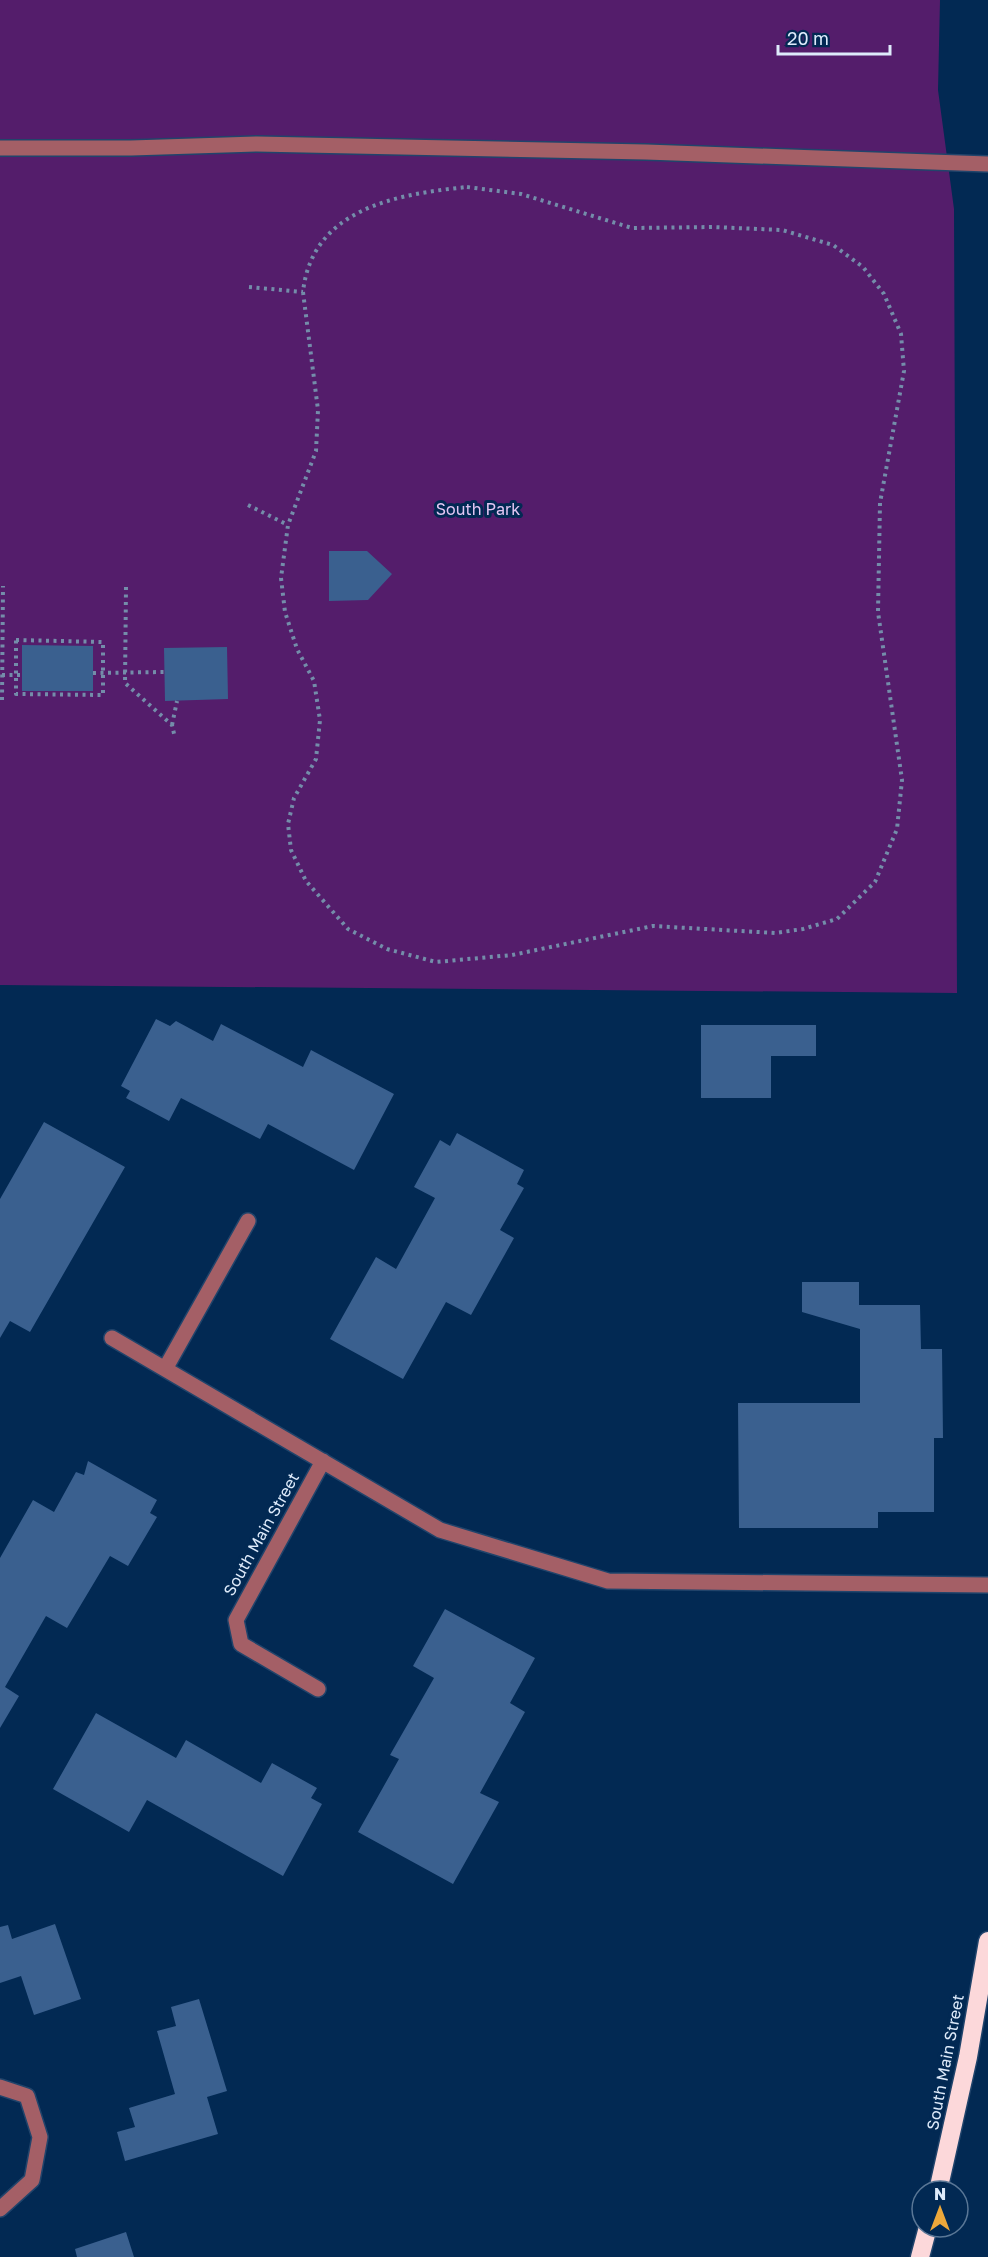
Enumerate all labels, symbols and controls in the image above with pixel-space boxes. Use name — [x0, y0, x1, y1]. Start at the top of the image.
scale bar — [778, 18, 890, 56]
text: 20 m — [787, 27, 829, 49]
park label: South Park — [436, 499, 520, 519]
street label: South Main Street — [219, 1469, 303, 1599]
street label: South Main Street — [922, 1992, 968, 2132]
north arrow — [910, 2179, 970, 2239]
text: N — [934, 2184, 946, 2204]

